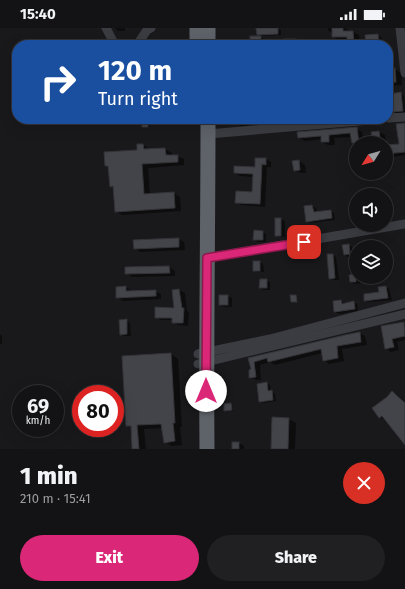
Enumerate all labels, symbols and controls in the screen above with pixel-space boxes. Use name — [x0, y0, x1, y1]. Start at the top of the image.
text: 15:40 — [20, 5, 56, 23]
text: 120 m — [98, 54, 172, 87]
icon: right — [32, 56, 84, 108]
text: Turn right — [98, 88, 178, 110]
north arrow — [349, 136, 393, 180]
map controls — [349, 136, 393, 284]
button: sound — [349, 188, 393, 232]
pin — [287, 225, 321, 259]
icon: arrive — [293, 231, 315, 253]
button: layers — [349, 240, 393, 284]
position arrow — [185, 370, 227, 412]
speed limit sign: 80 — [72, 385, 124, 437]
text: 69 — [27, 394, 49, 418]
text: km/h — [26, 415, 50, 427]
text: 1 min — [20, 462, 78, 490]
button: close — [343, 462, 385, 504]
text: 210 m · 15:41 — [20, 491, 91, 506]
button: Exit — [20, 535, 199, 581]
button: Share — [207, 535, 385, 581]

